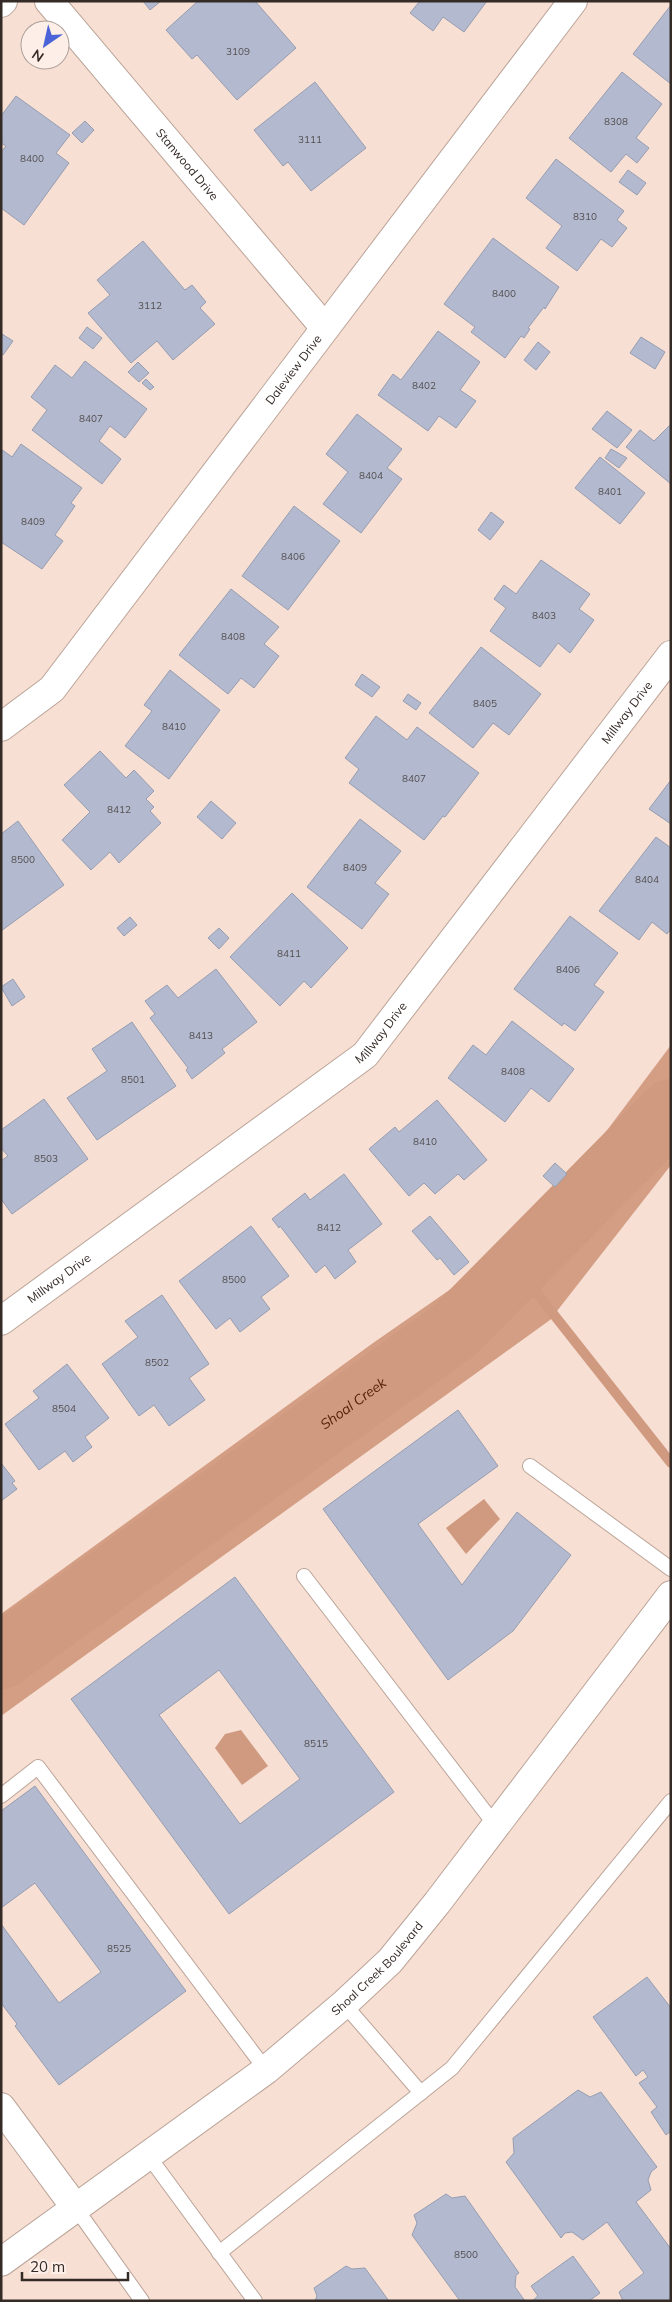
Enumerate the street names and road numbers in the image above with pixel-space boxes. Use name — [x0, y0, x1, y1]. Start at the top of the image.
street label: Stanwood Drive — [153, 125, 222, 203]
street label: Daleview Drive — [262, 332, 325, 407]
street label: Millway Drive — [598, 678, 655, 747]
street label: Millway Drive — [352, 999, 410, 1067]
street label: Millway Drive — [24, 1250, 93, 1306]
street label: Shoal Creek Boulevard — [328, 1918, 426, 2019]

